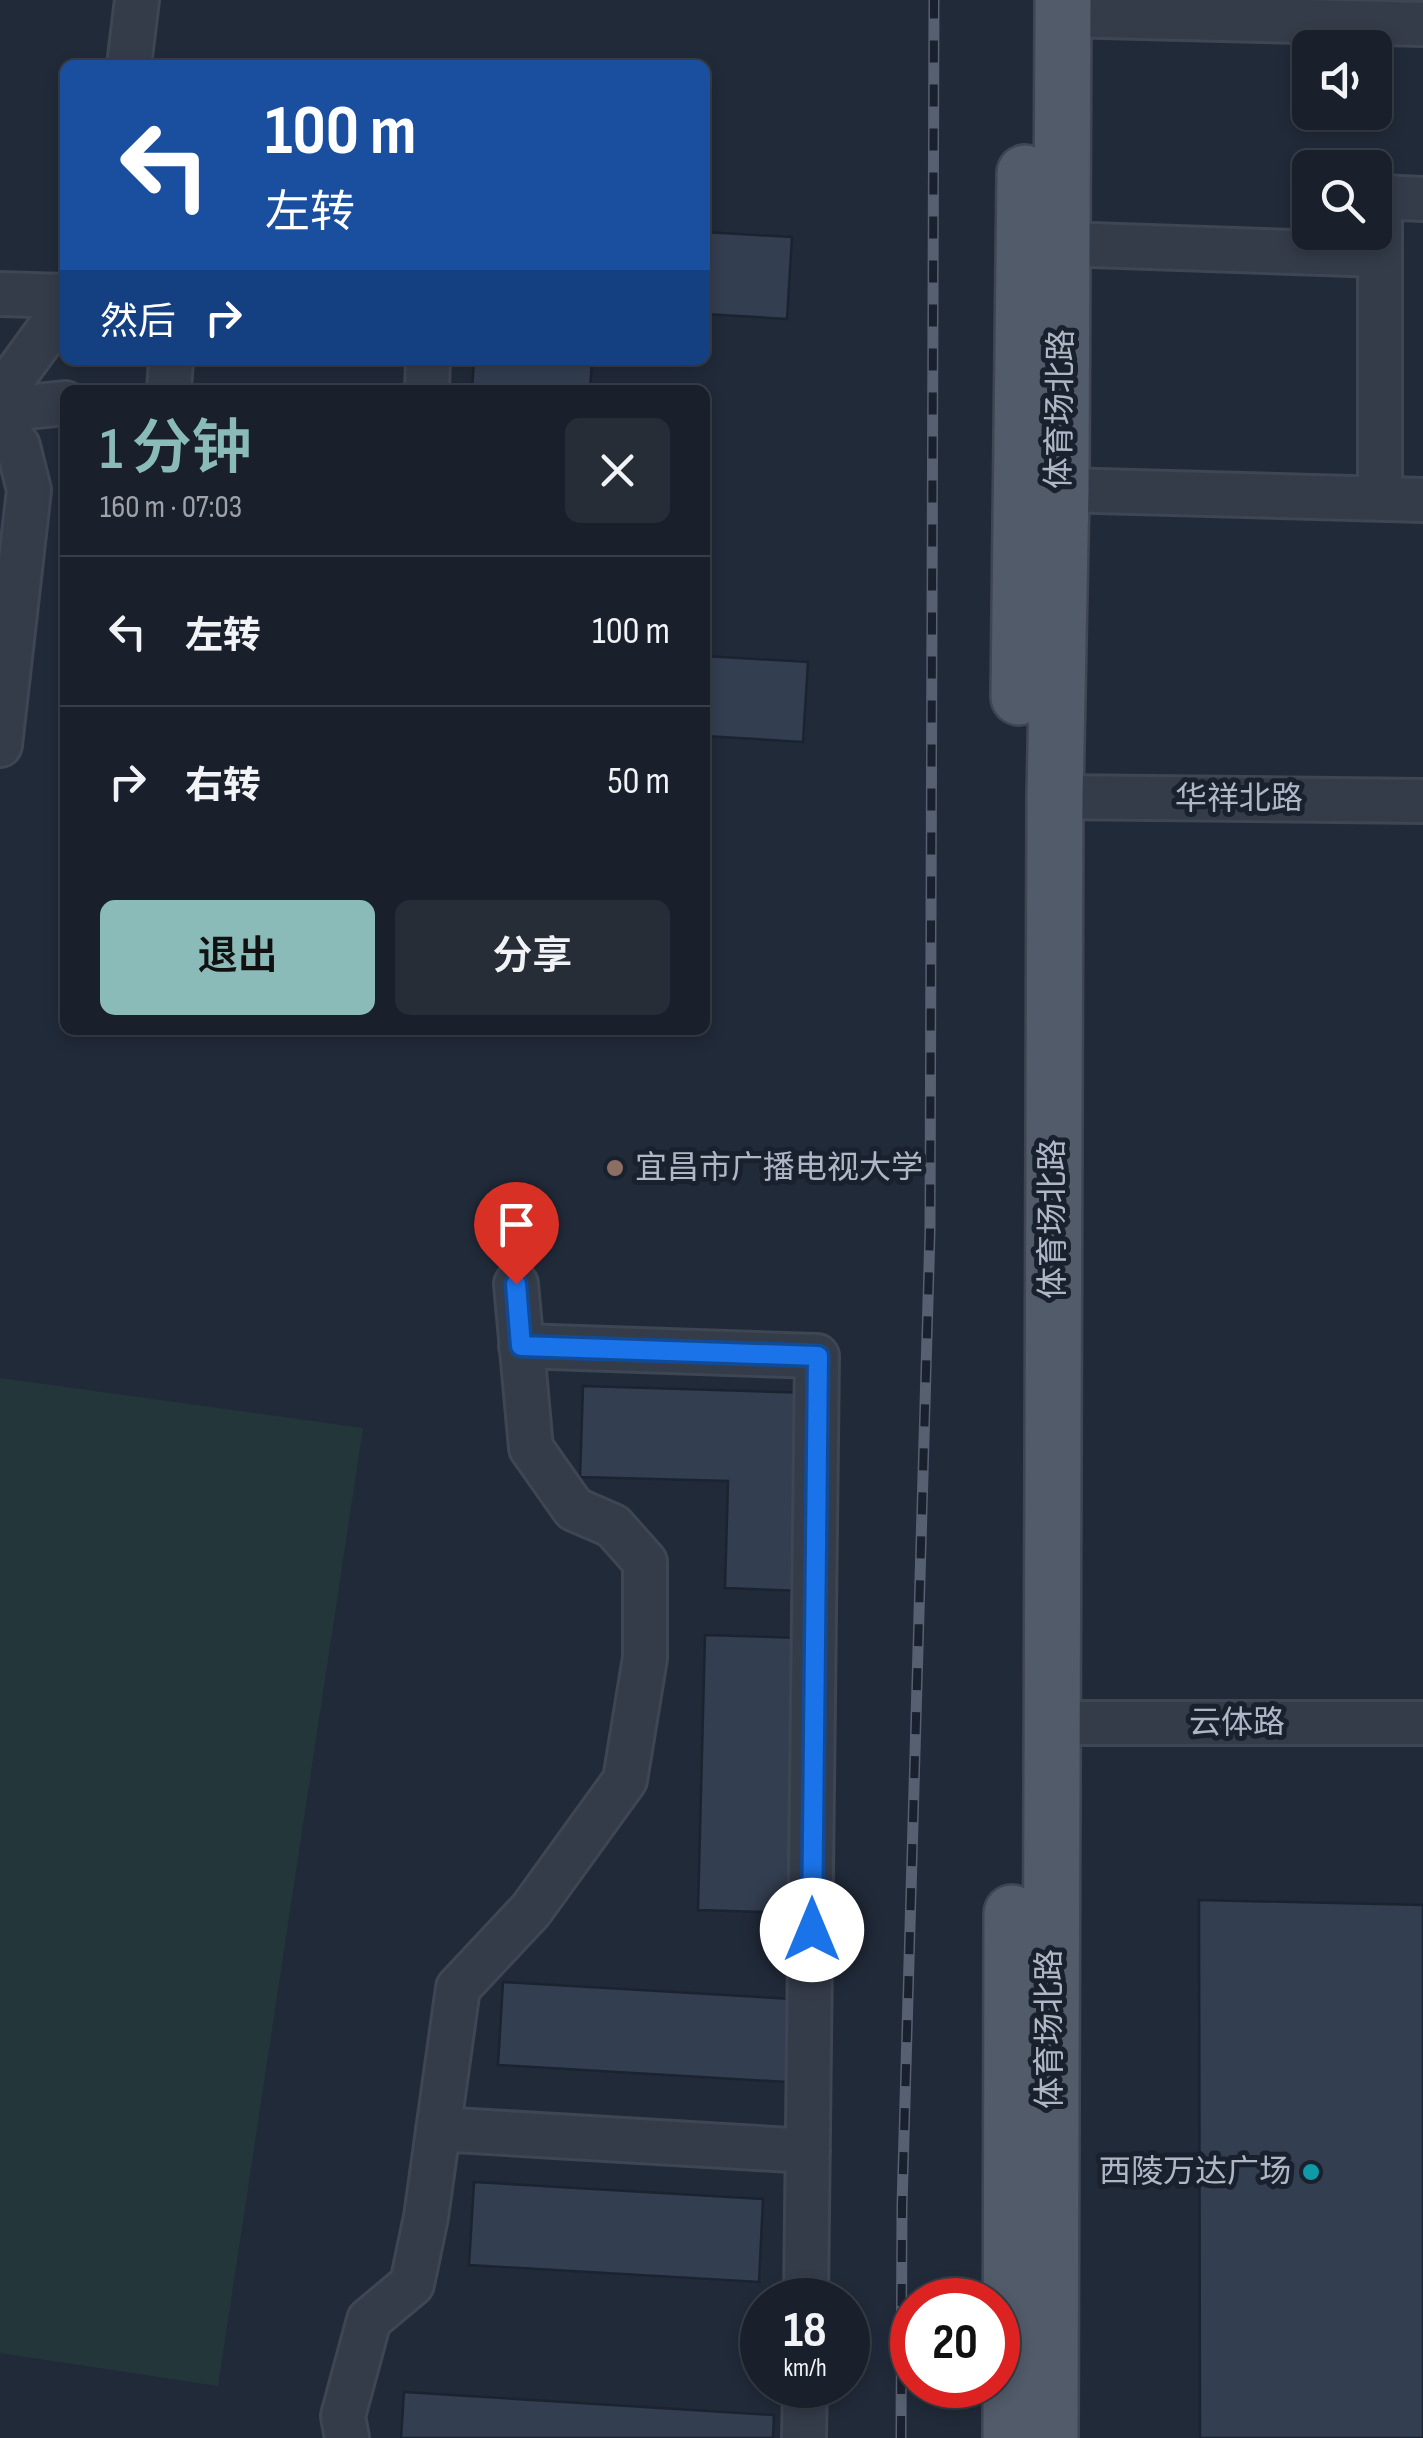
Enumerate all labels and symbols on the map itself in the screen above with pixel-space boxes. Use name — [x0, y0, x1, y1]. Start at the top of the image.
street label: 体育场北路 — [1040, 329, 1082, 489]
street label: 华祥北路 — [1175, 780, 1303, 819]
street label: 体育场北路 — [1034, 1139, 1073, 1299]
place label: 宜昌市广播电视大学 — [635, 1149, 923, 1188]
marker: 宜昌市广播电视大学 — [604, 1157, 626, 1179]
pin — [474, 1182, 559, 1285]
street label: 云体路 — [1189, 1704, 1285, 1743]
position arrow — [760, 1878, 864, 1982]
street label: 体育场北路 — [1031, 1949, 1070, 2109]
place label: 西陵万达广场 — [1099, 2153, 1291, 2192]
marker: 西陵万达广场 — [1300, 2161, 1322, 2183]
speed limit sign: 20 — [890, 2278, 1020, 2408]

